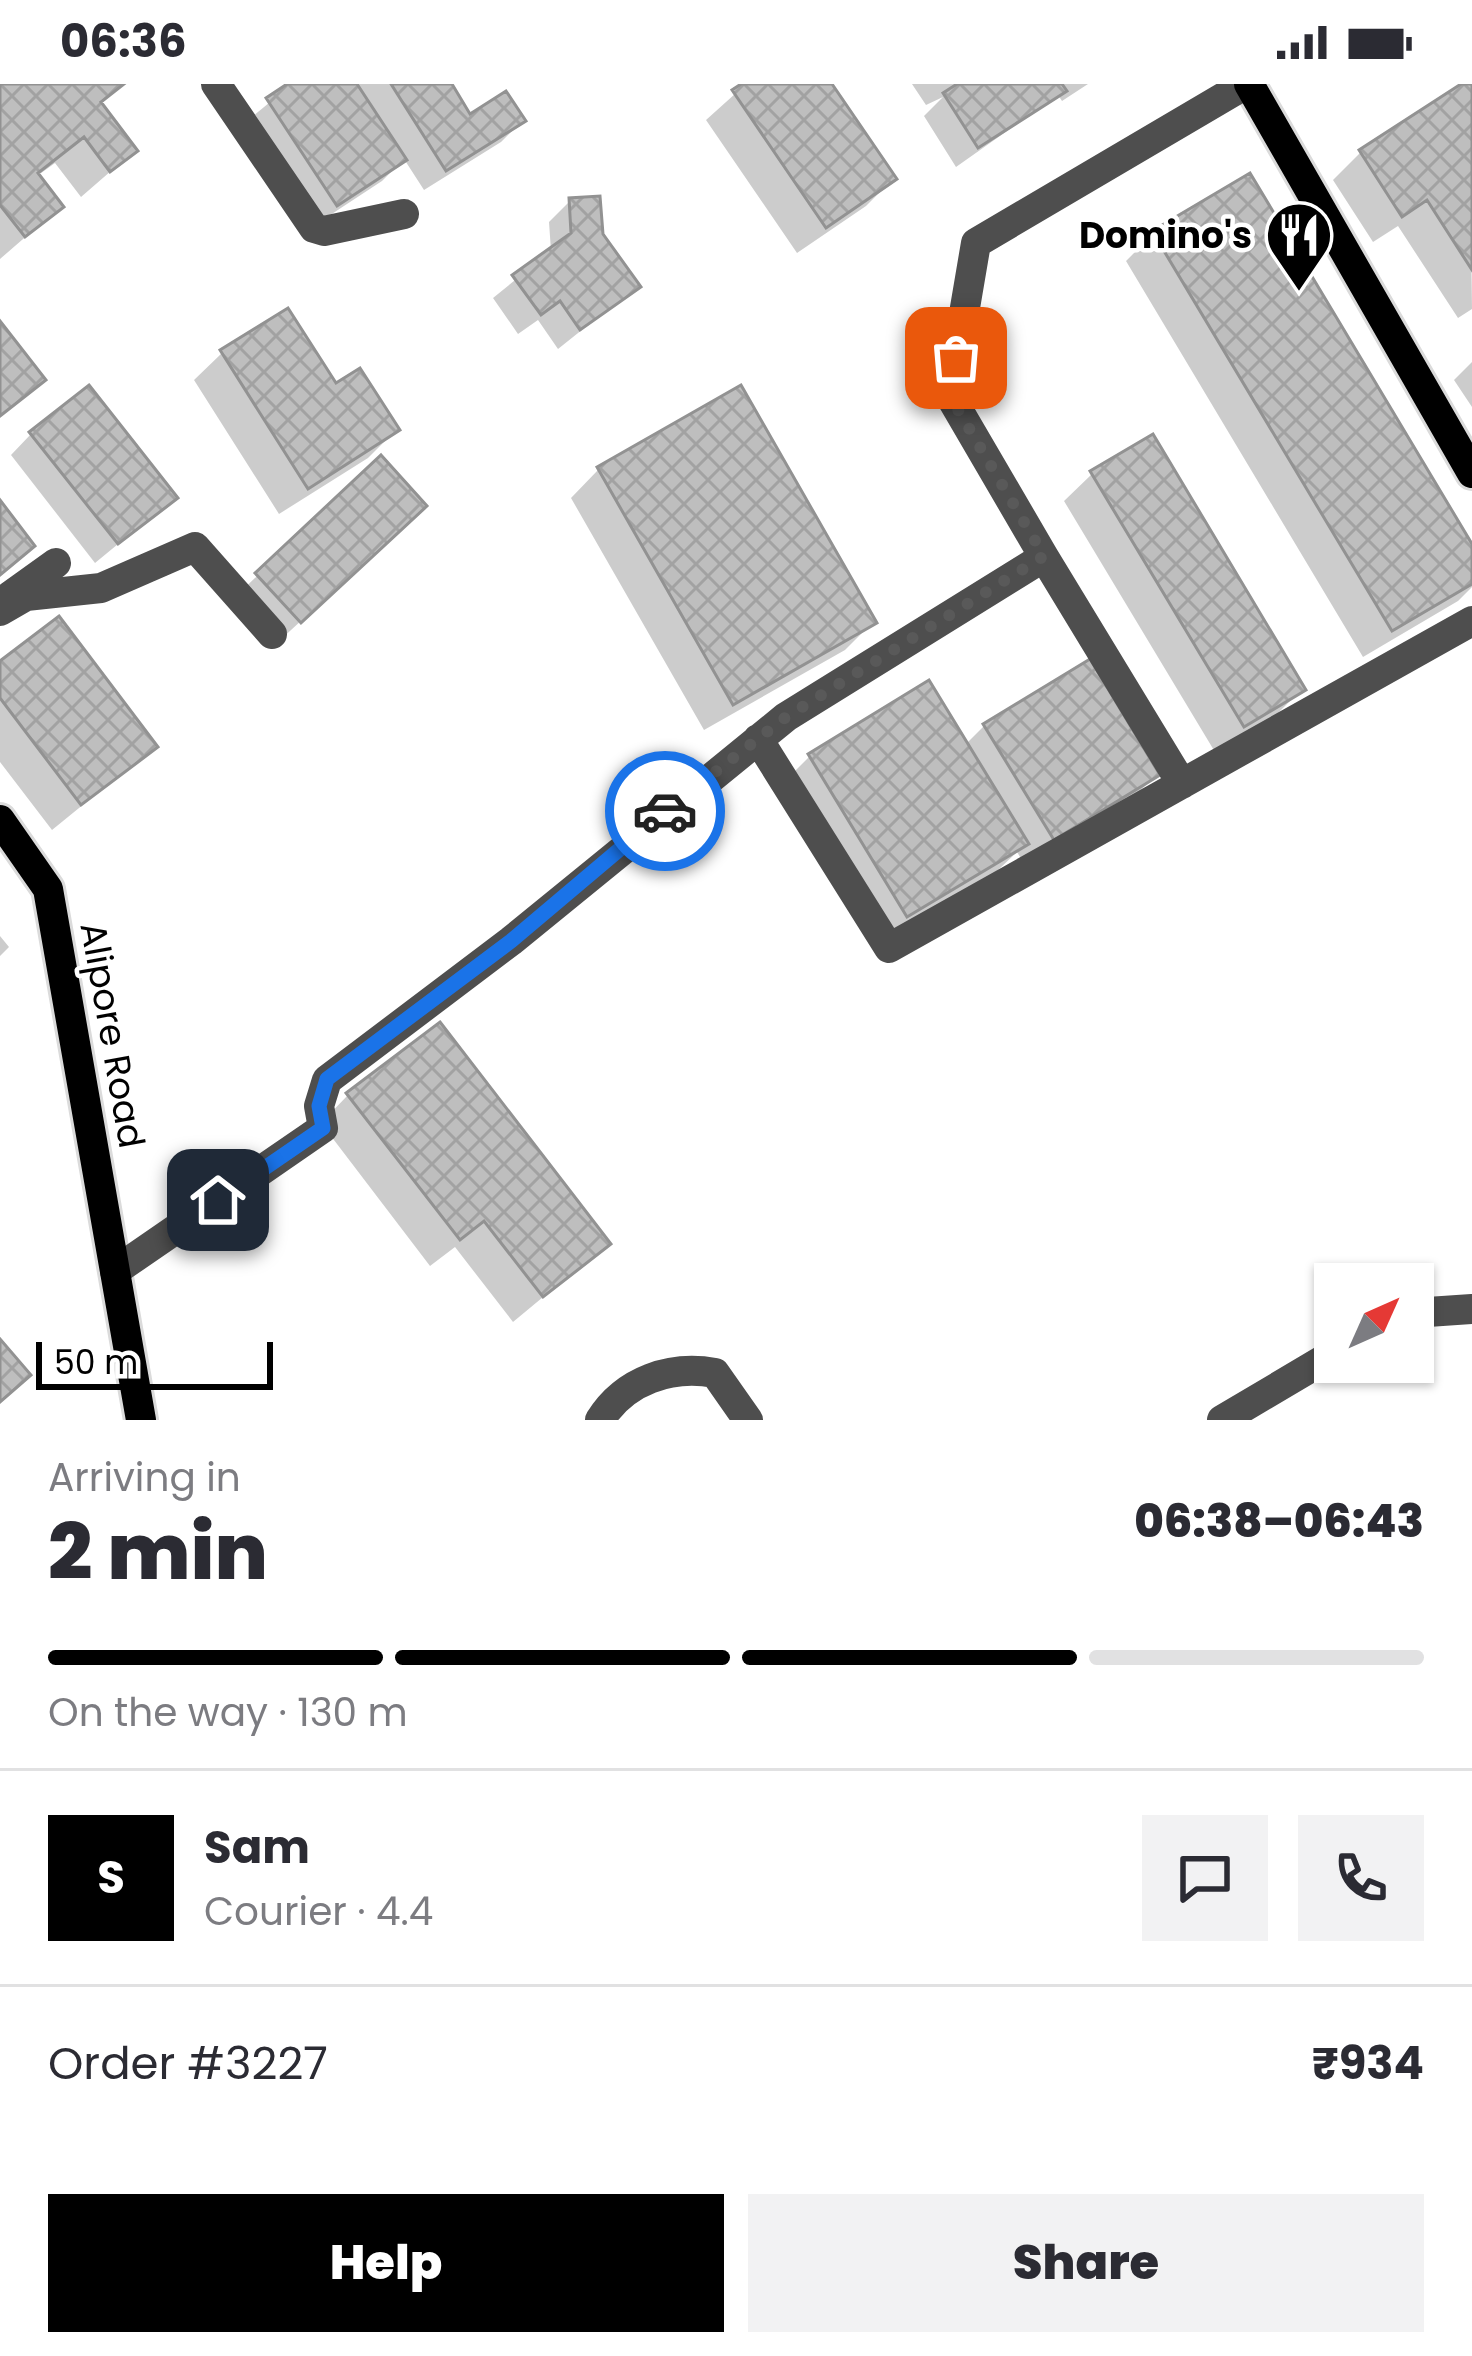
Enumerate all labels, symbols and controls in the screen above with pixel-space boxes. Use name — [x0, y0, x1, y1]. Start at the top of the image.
text: 06:36 — [60, 10, 187, 73]
restaurant icon: Domino's — [1264, 200, 1334, 294]
place label: Domino's — [1079, 210, 1252, 261]
pin — [905, 307, 1007, 409]
icon: bag — [923, 325, 989, 391]
courier — [605, 751, 725, 871]
icon: car — [632, 778, 698, 844]
street label: Alipore Road — [68, 918, 157, 1152]
pin — [167, 1149, 269, 1251]
icon: home — [185, 1167, 251, 1233]
north arrow — [1314, 1263, 1434, 1383]
map controls — [1314, 1263, 1434, 1383]
scale bar — [36, 1336, 273, 1389]
text: 50 m — [54, 1339, 138, 1386]
text: Arriving in — [48, 1450, 241, 1505]
text: 06:38–06:43 — [1134, 1490, 1424, 1553]
text: 2 min — [48, 1497, 268, 1606]
text: On the way · 130 m — [48, 1685, 408, 1740]
button: chat — [1142, 1815, 1268, 1941]
button: phone — [1298, 1815, 1424, 1941]
text: Sam — [204, 1816, 310, 1879]
text: S — [97, 1846, 125, 1909]
text: Courier · 4.4 — [204, 1884, 433, 1939]
text: Order #3227 — [48, 2032, 328, 2095]
text: ₹934 — [1312, 2032, 1424, 2095]
button: Help — [48, 2194, 724, 2332]
button: Share — [748, 2194, 1424, 2332]

